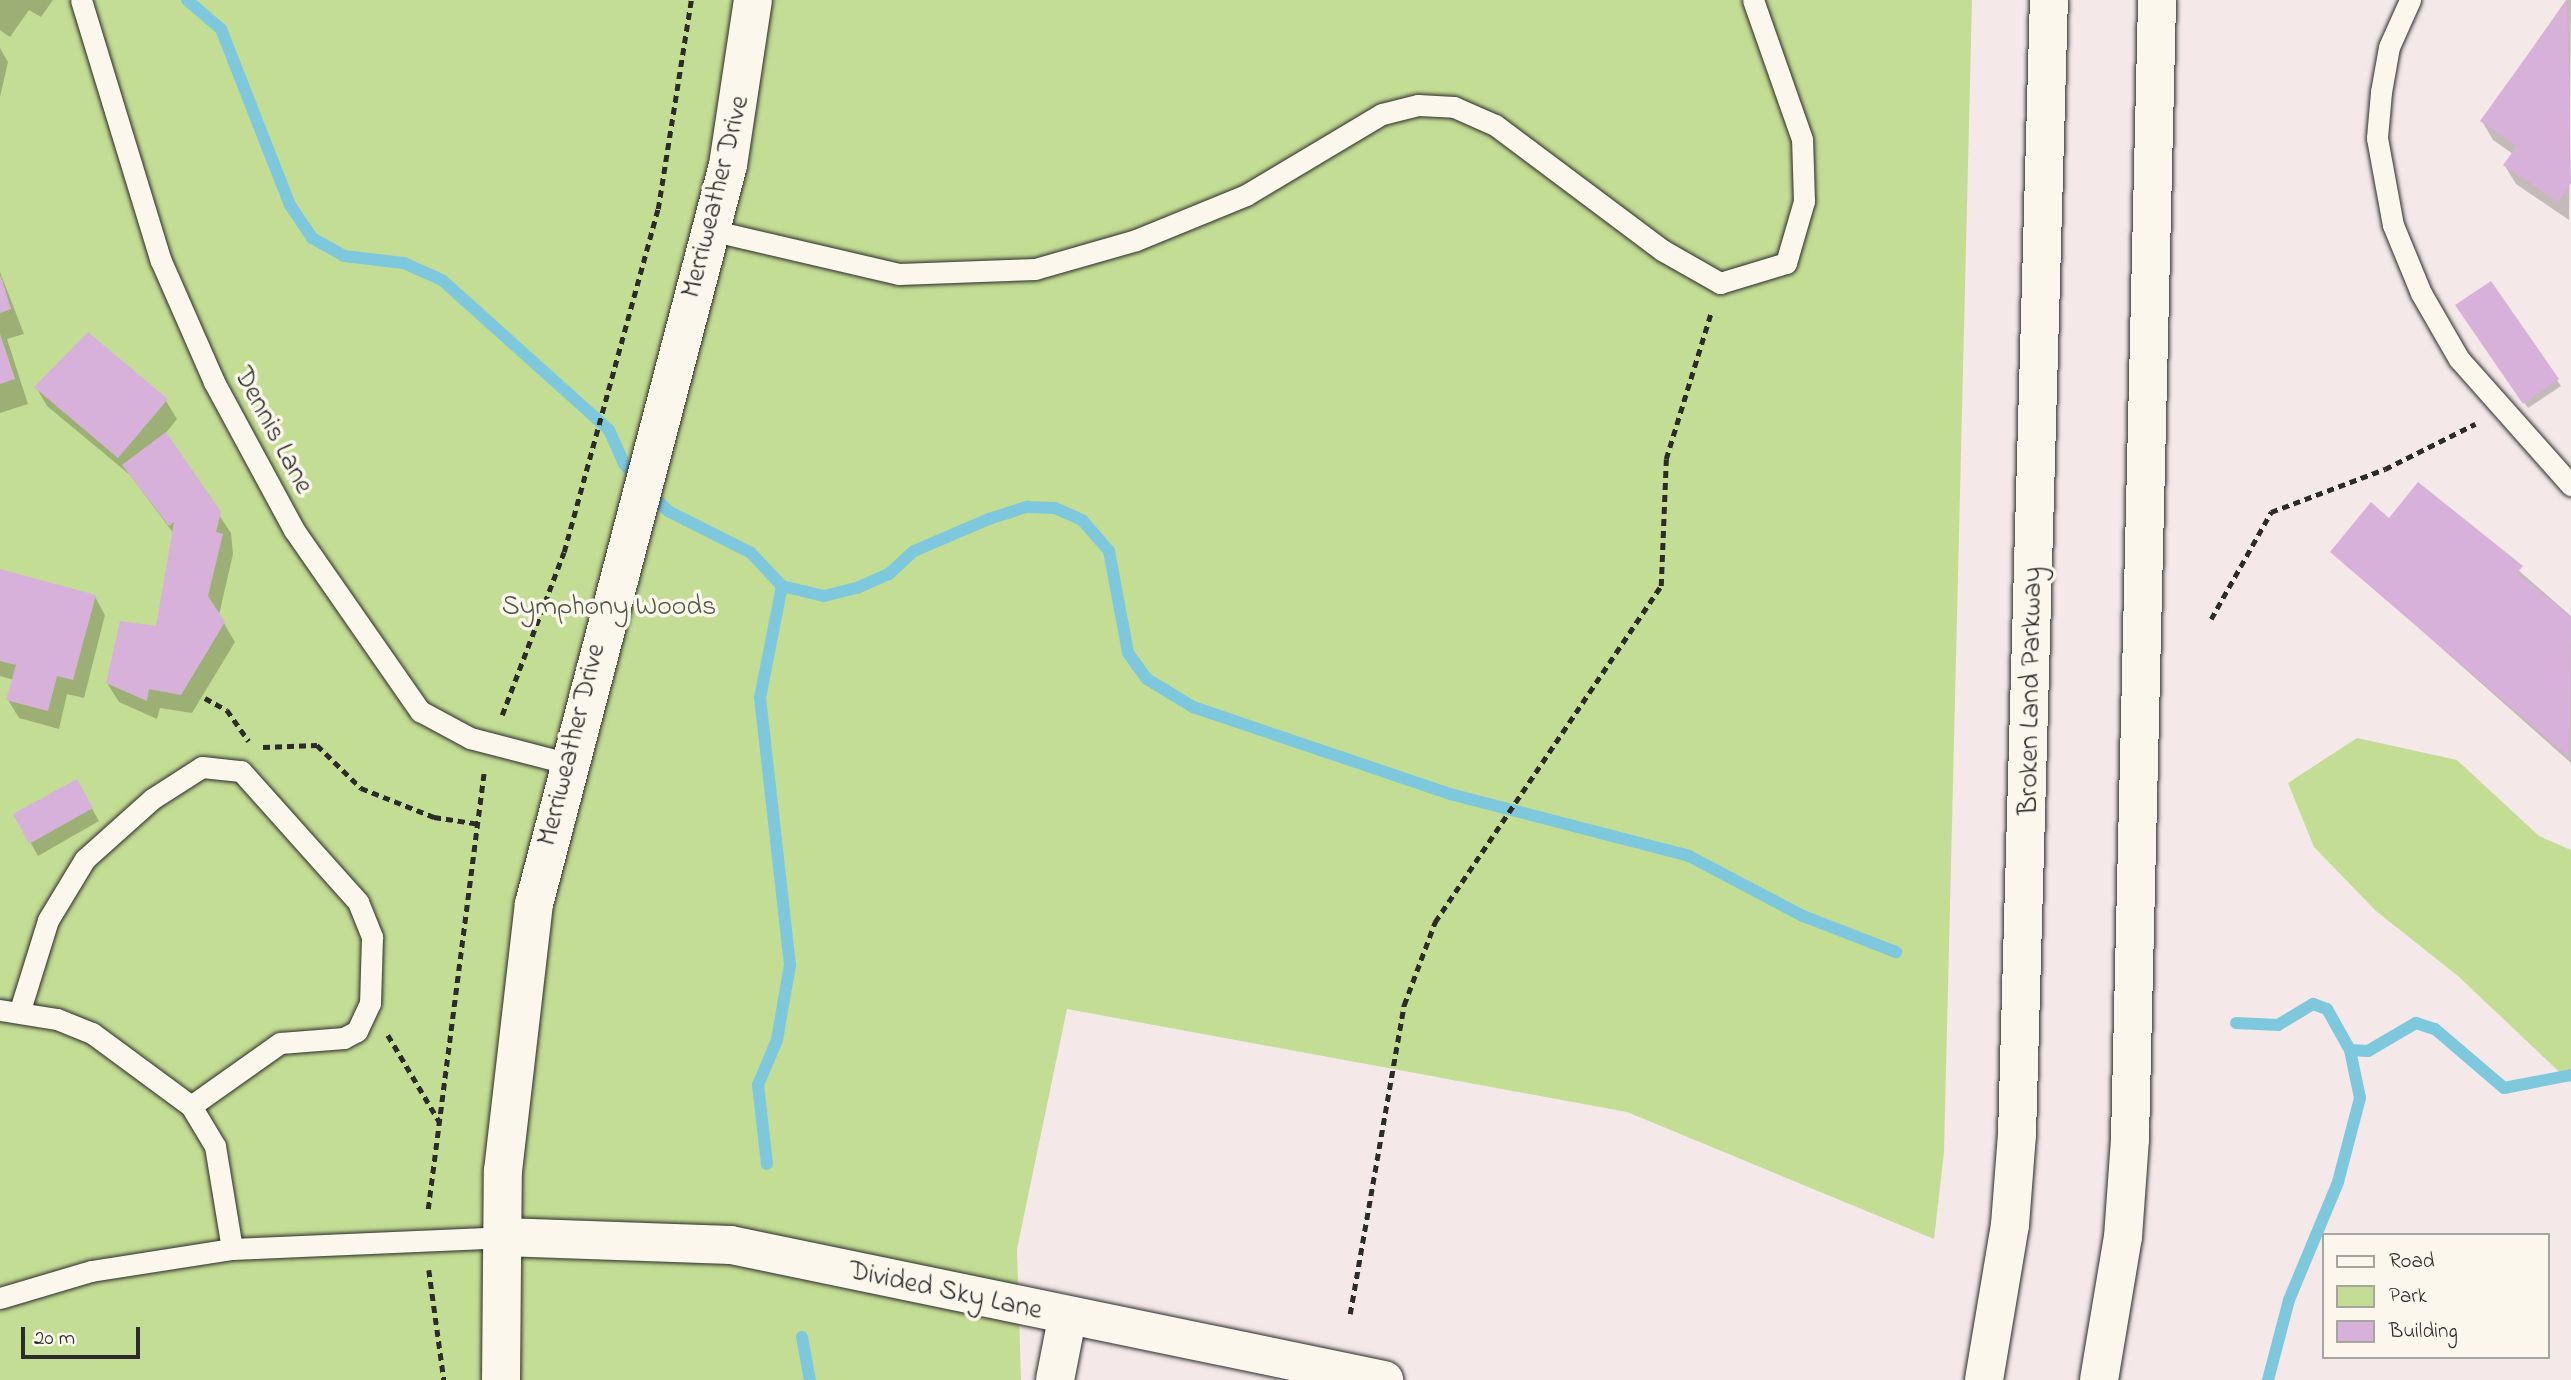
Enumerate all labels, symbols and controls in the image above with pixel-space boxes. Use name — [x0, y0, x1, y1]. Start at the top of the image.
street label: Merriweather Drive — [676, 92, 758, 302]
street label: Dennis Lane — [225, 362, 319, 500]
street label: Broken Land Parkway — [2013, 566, 2051, 816]
park label: Symphony Woods — [502, 591, 716, 625]
street label: Merriweather Drive — [532, 640, 614, 850]
legend — [2322, 1233, 2550, 1359]
text: Road — [2389, 1247, 2435, 1277]
street label: Divided Sky Lane — [845, 1255, 1045, 1329]
text: Park — [2389, 1282, 2427, 1312]
scale bar — [24, 1314, 144, 1358]
text: Building — [2389, 1317, 2458, 1347]
text: 20 m — [34, 1324, 75, 1354]

